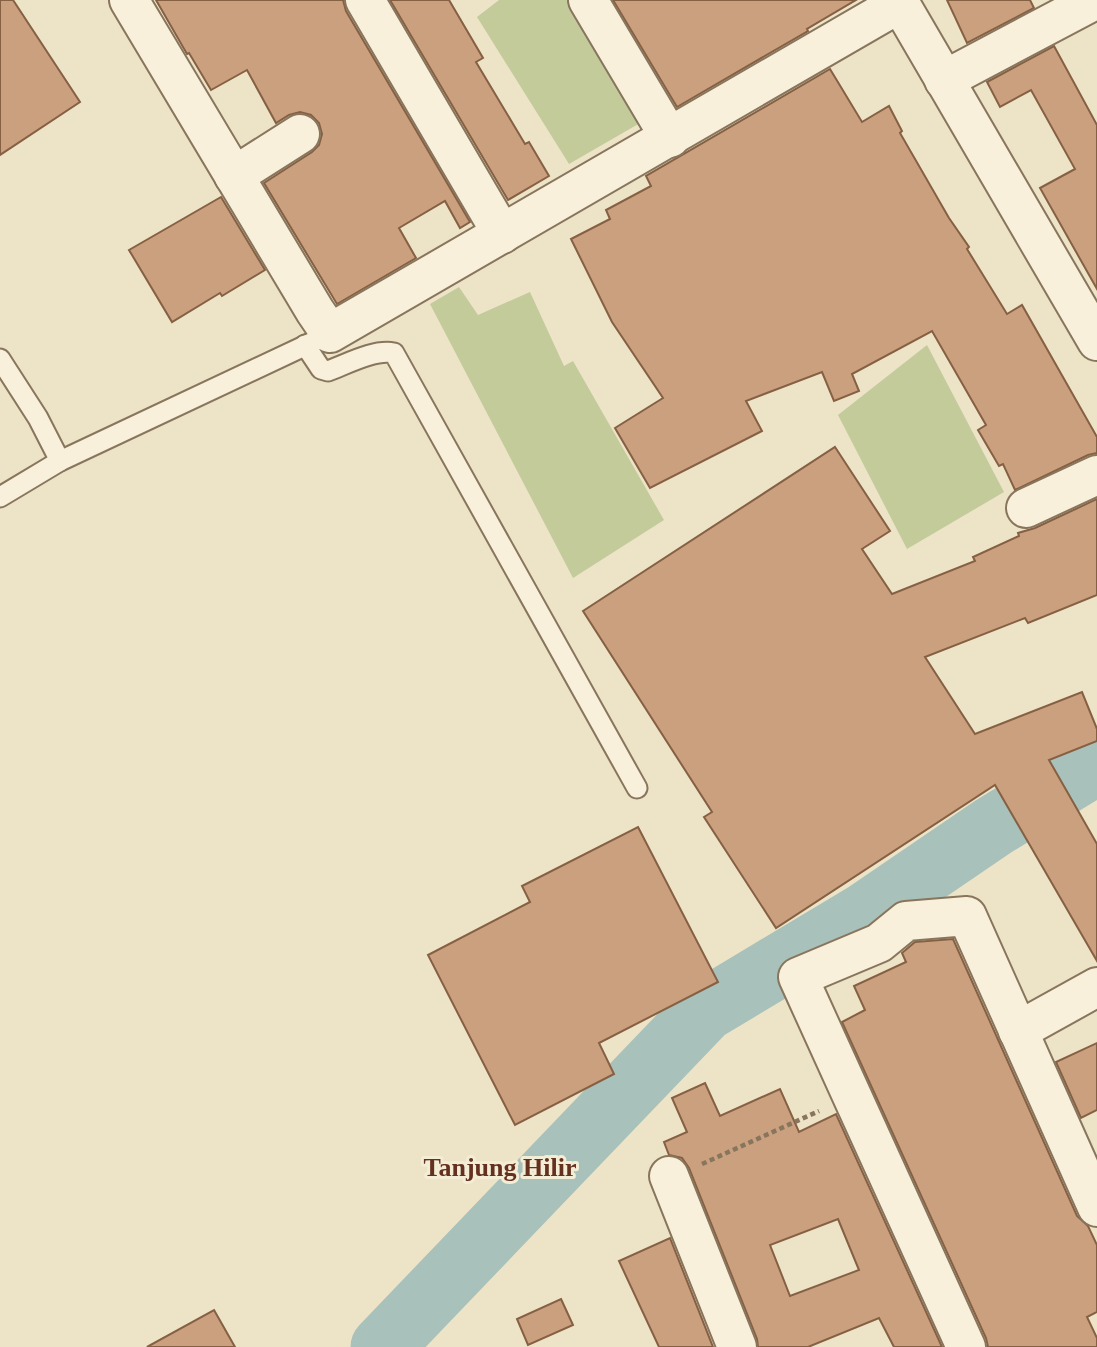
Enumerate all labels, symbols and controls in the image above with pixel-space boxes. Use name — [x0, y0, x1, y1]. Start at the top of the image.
district label: Tanjung Hilir — [424, 1153, 576, 1182]

